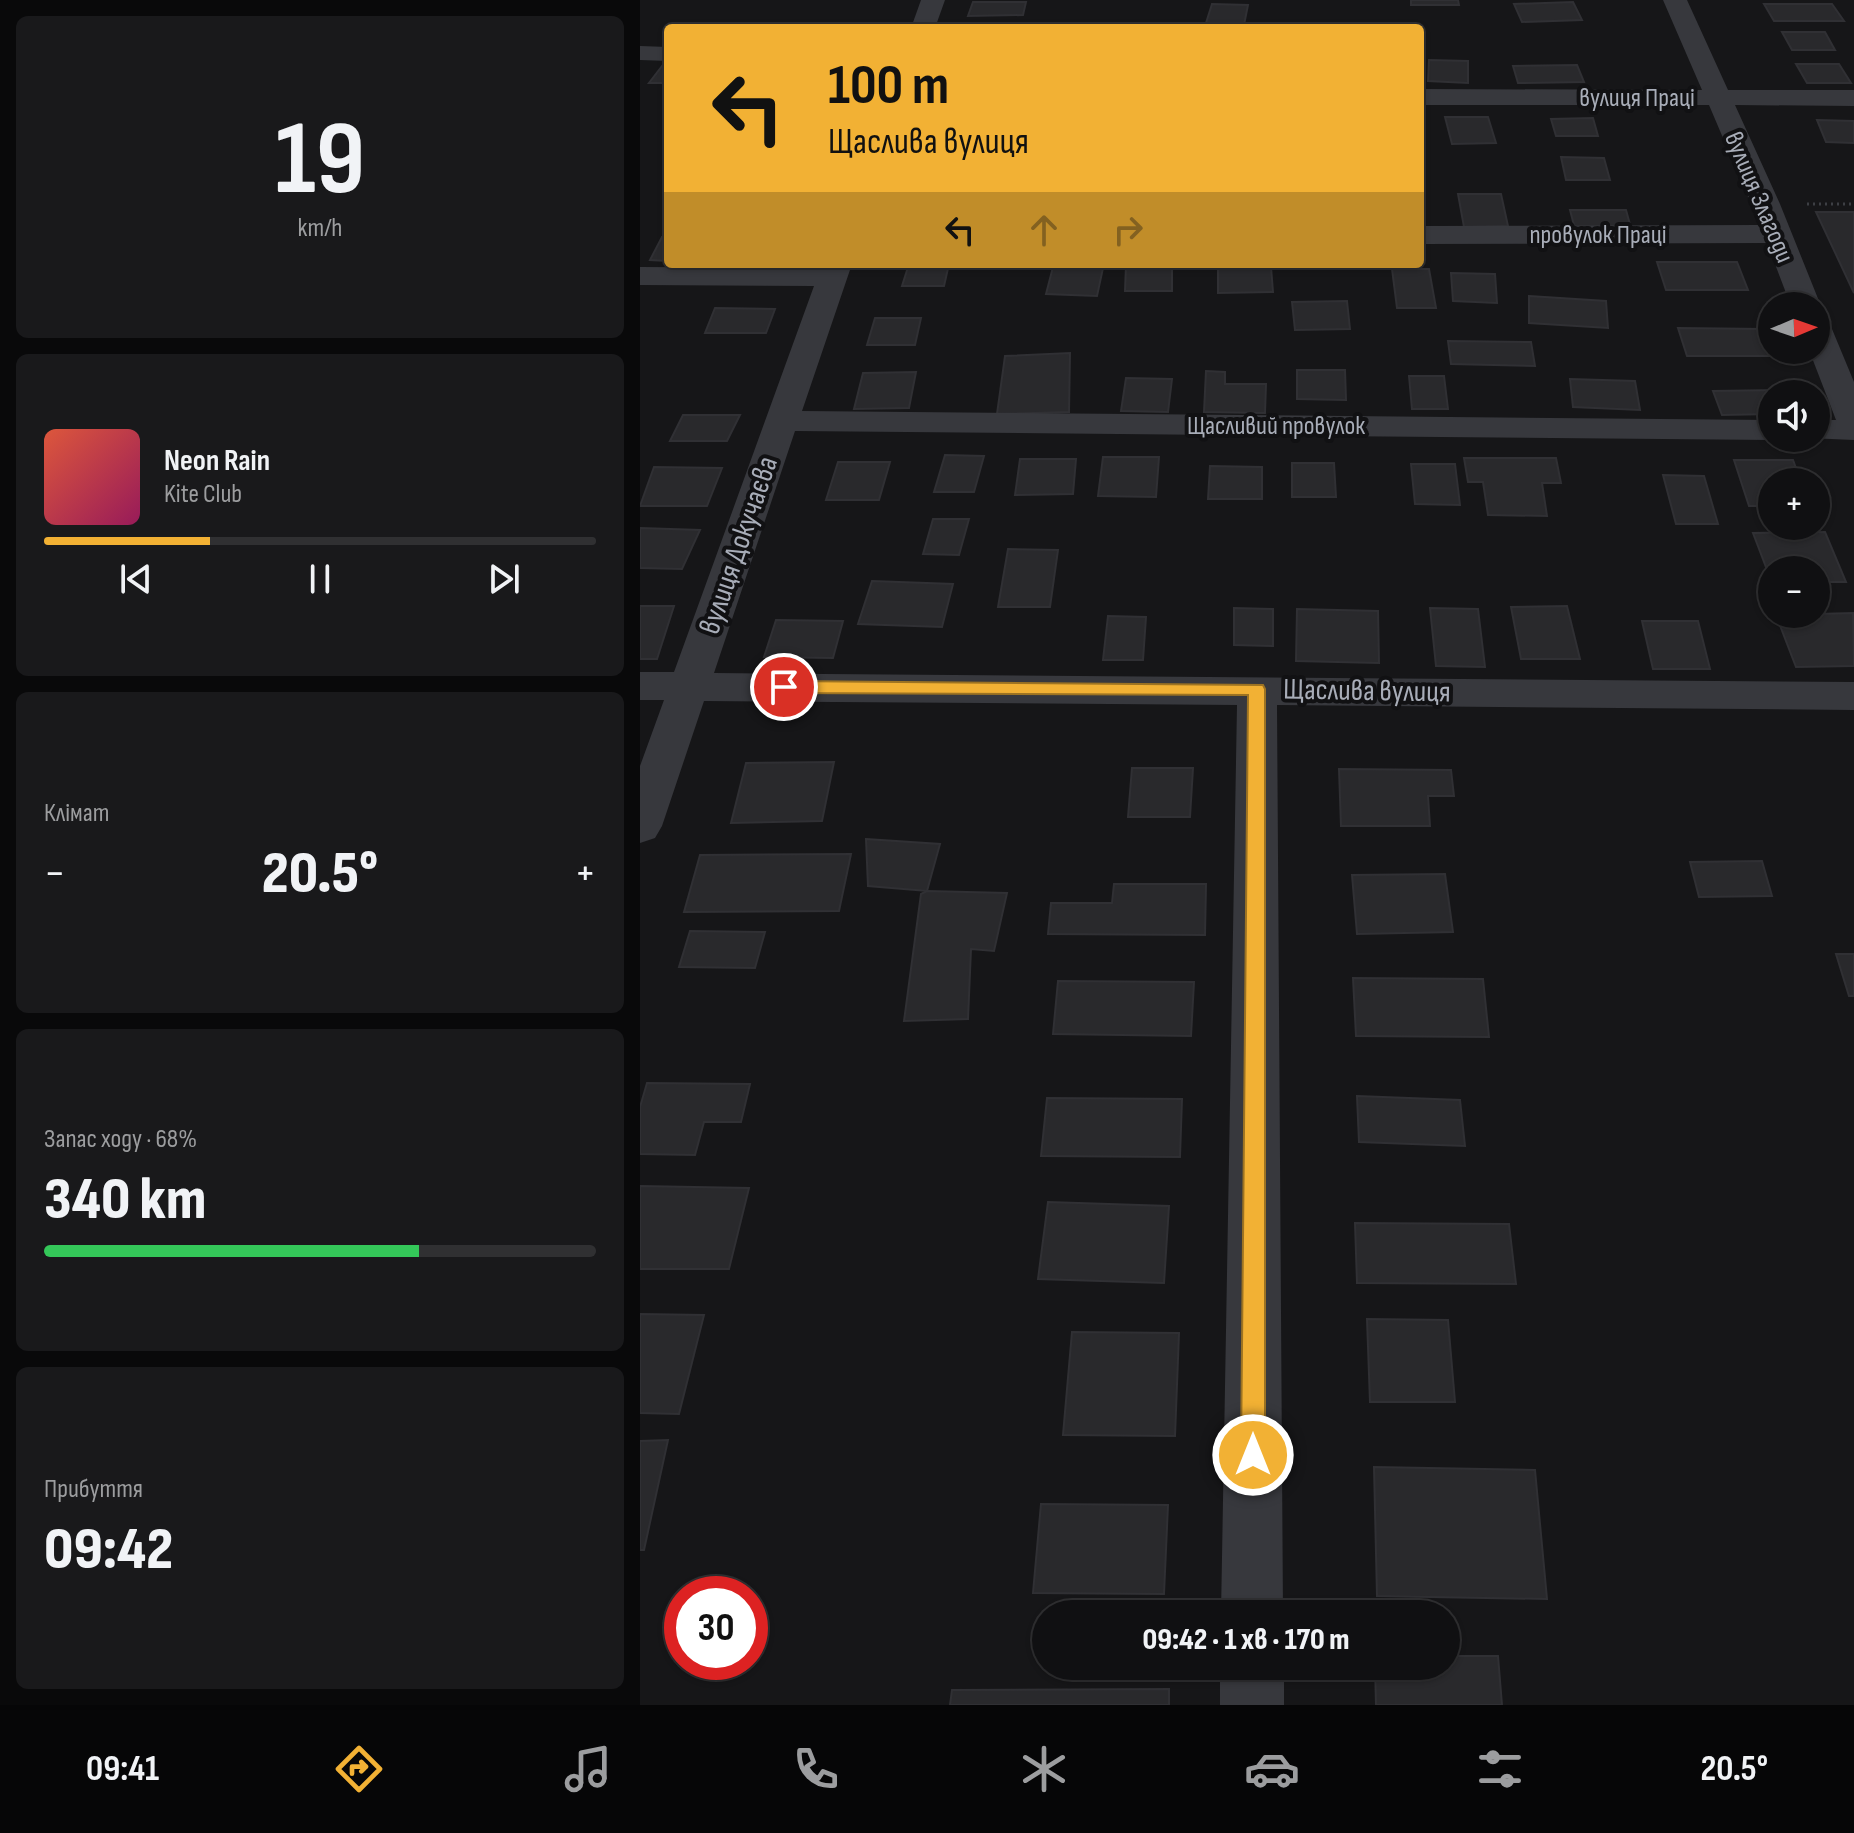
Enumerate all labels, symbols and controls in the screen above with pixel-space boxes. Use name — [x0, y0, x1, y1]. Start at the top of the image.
text: 100 m — [828, 53, 949, 120]
icon: left — [696, 56, 800, 160]
street label: вулиця Праці — [1579, 83, 1695, 114]
text: 19 — [275, 98, 365, 223]
text: Щаслива вулиця — [828, 121, 1029, 164]
street label: вулиця Злагоди — [1717, 128, 1800, 268]
icon: left — [938, 208, 982, 252]
icon: ahead — [1022, 208, 1066, 252]
icon: right — [1106, 208, 1150, 252]
text: km/h — [298, 213, 342, 244]
street label: провулок Праці — [1529, 220, 1667, 251]
north arrow — [1758, 292, 1830, 364]
map controls — [1758, 292, 1830, 628]
button: sound — [1758, 380, 1830, 452]
street label: Щасливий провулок — [1187, 411, 1365, 442]
text: Neon Rain — [164, 443, 270, 479]
street label: вулиця Докучаєва — [692, 452, 786, 639]
button: + — [1758, 468, 1830, 540]
text: Kite Club — [164, 479, 242, 510]
button: − — [1758, 556, 1830, 628]
icon: previous — [114, 557, 158, 601]
icon: pause — [298, 557, 342, 601]
icon: next — [482, 557, 526, 601]
pin — [750, 653, 818, 721]
icon: arrive — [762, 665, 806, 709]
street label: Щаслива вулиця — [1283, 672, 1451, 710]
text: Клімат — [44, 798, 109, 829]
text: 20.5° — [262, 838, 378, 910]
text: − — [44, 847, 66, 900]
text: + — [574, 847, 596, 900]
text: Запас ходу · 68% — [44, 1124, 197, 1155]
text: 340 km — [44, 1164, 206, 1236]
position arrow — [1211, 1413, 1295, 1497]
text: Прибуття — [44, 1474, 143, 1505]
text: 09:42 — [44, 1514, 173, 1586]
speed limit sign: 30 — [664, 1576, 768, 1680]
text: 09:42 · 1 хв · 170 m — [1143, 1622, 1349, 1658]
icon: directions — [331, 1741, 387, 1797]
icon: music — [560, 1741, 616, 1797]
icon: phone — [788, 1741, 844, 1797]
icon: climate — [1016, 1741, 1072, 1797]
icon: car — [1244, 1741, 1300, 1797]
icon: filters — [1472, 1741, 1528, 1797]
text: 09:41 — [86, 1748, 159, 1791]
text: 20.5° — [1701, 1748, 1768, 1791]

